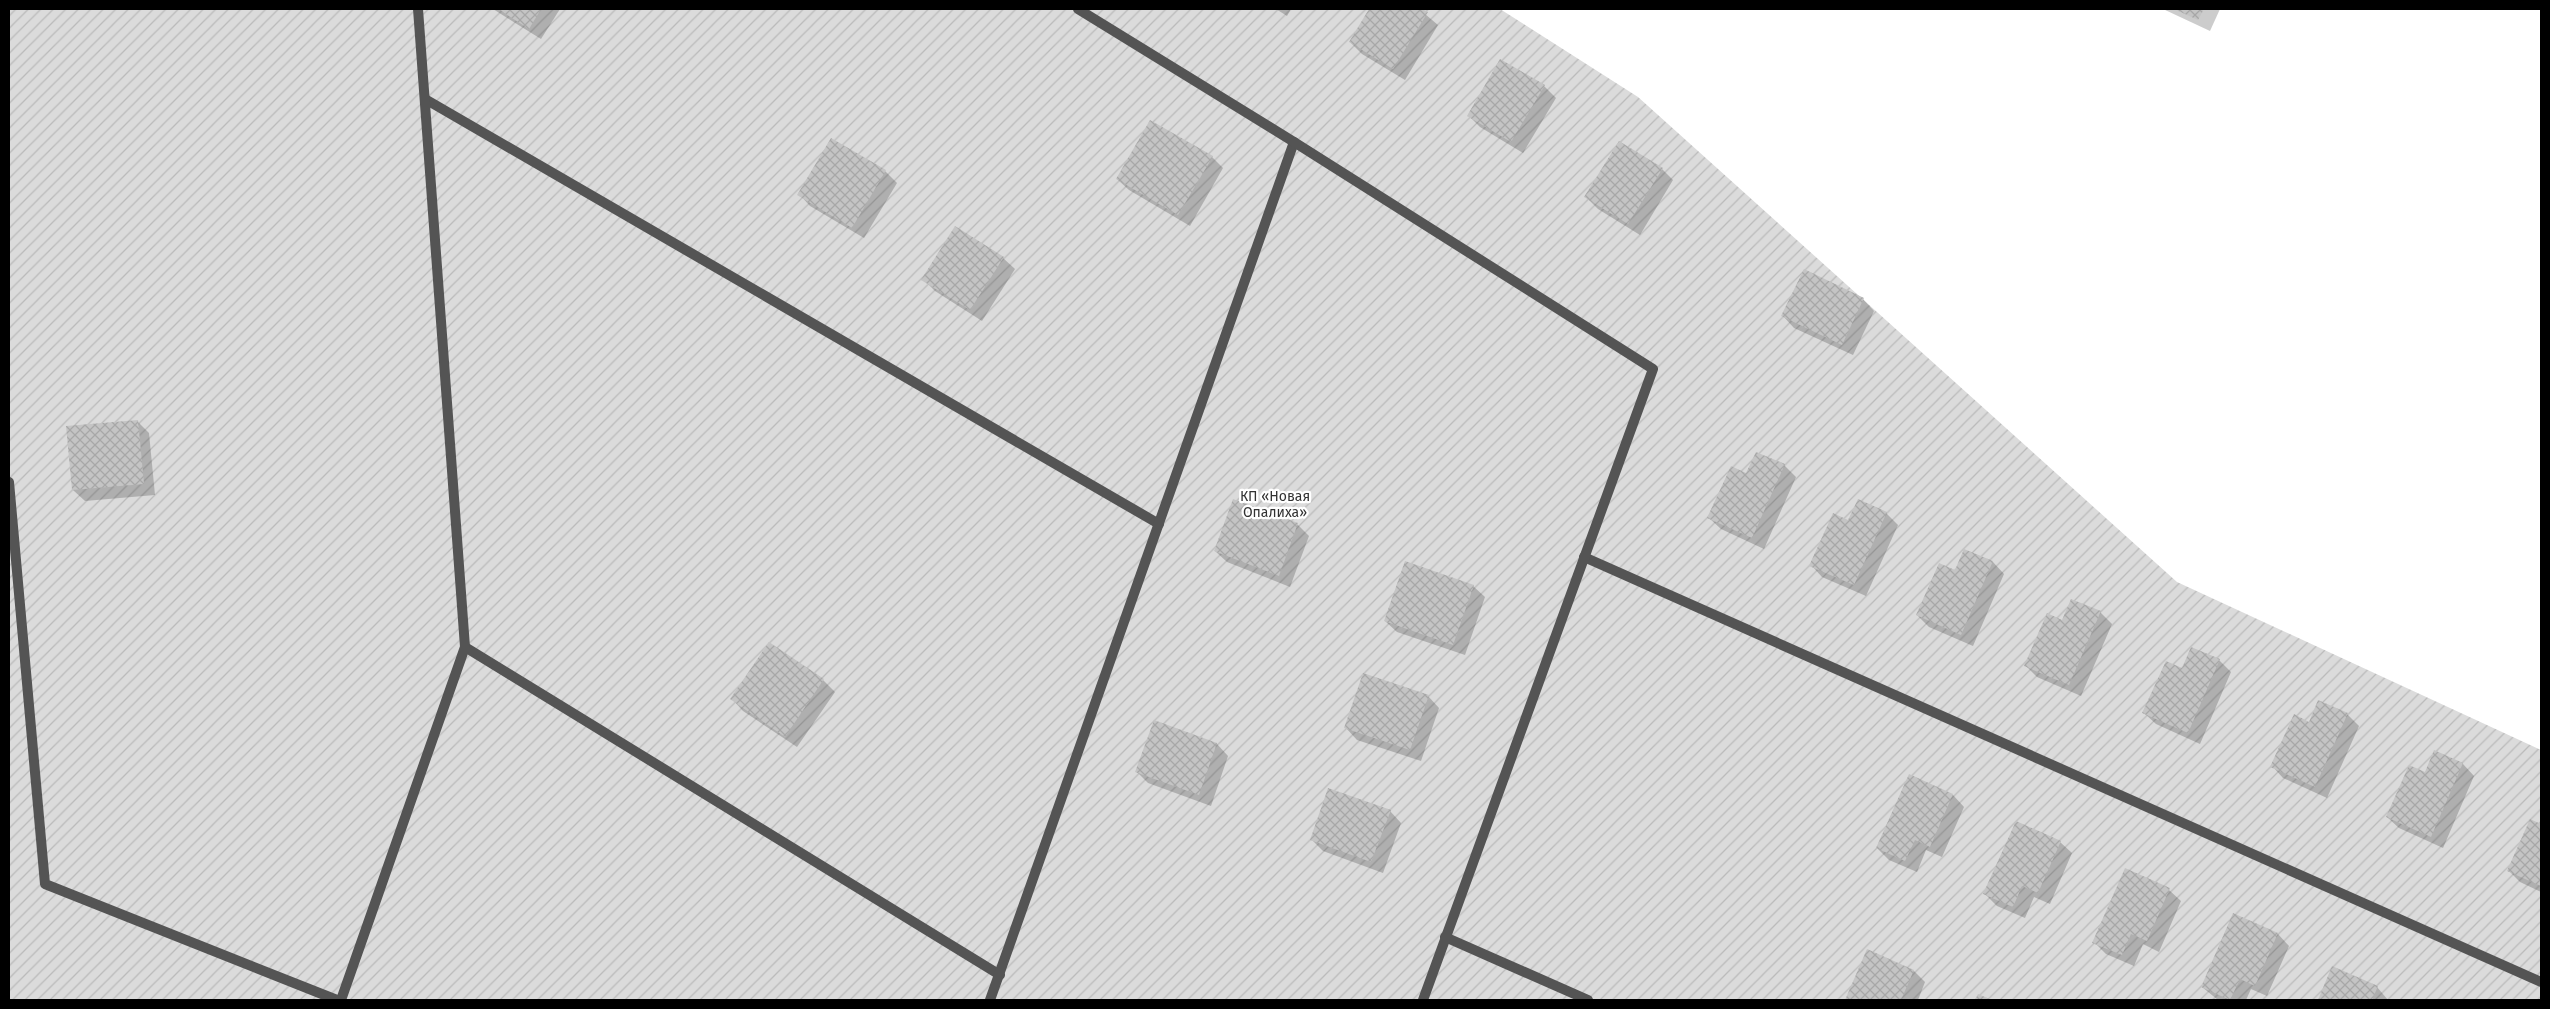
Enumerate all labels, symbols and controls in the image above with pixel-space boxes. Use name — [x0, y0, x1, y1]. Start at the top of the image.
park label: КП «Новая Опалиха» — [1240, 488, 1310, 521]

